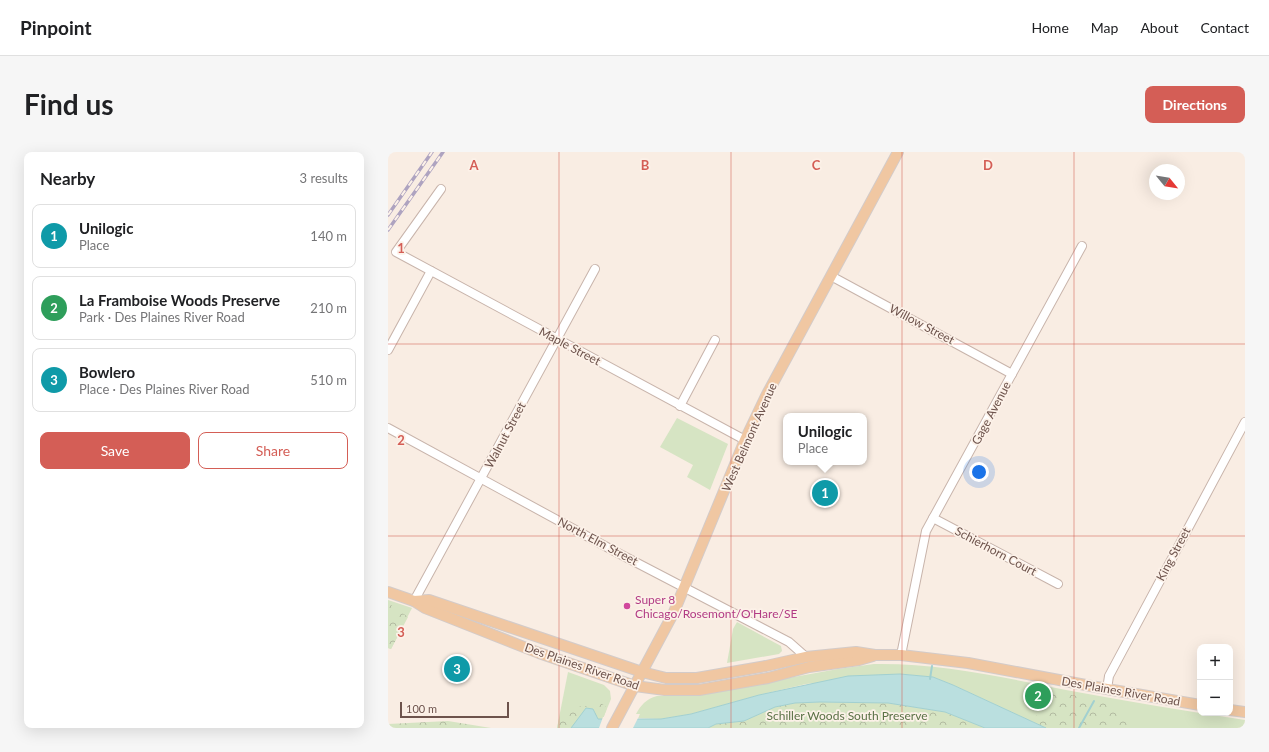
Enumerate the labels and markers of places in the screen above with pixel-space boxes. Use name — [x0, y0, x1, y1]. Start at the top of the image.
pin: 1 — [812, 478, 838, 508]
place label: Super 8 Chicago/Rosemont/O'Hare/SE — [635, 592, 797, 621]
marker: Super 8 Chicago/Rosemont/O'Hare/SE — [622, 601, 632, 611]
pin: 3 — [444, 654, 470, 684]
pin: 2 — [1025, 681, 1051, 711]

